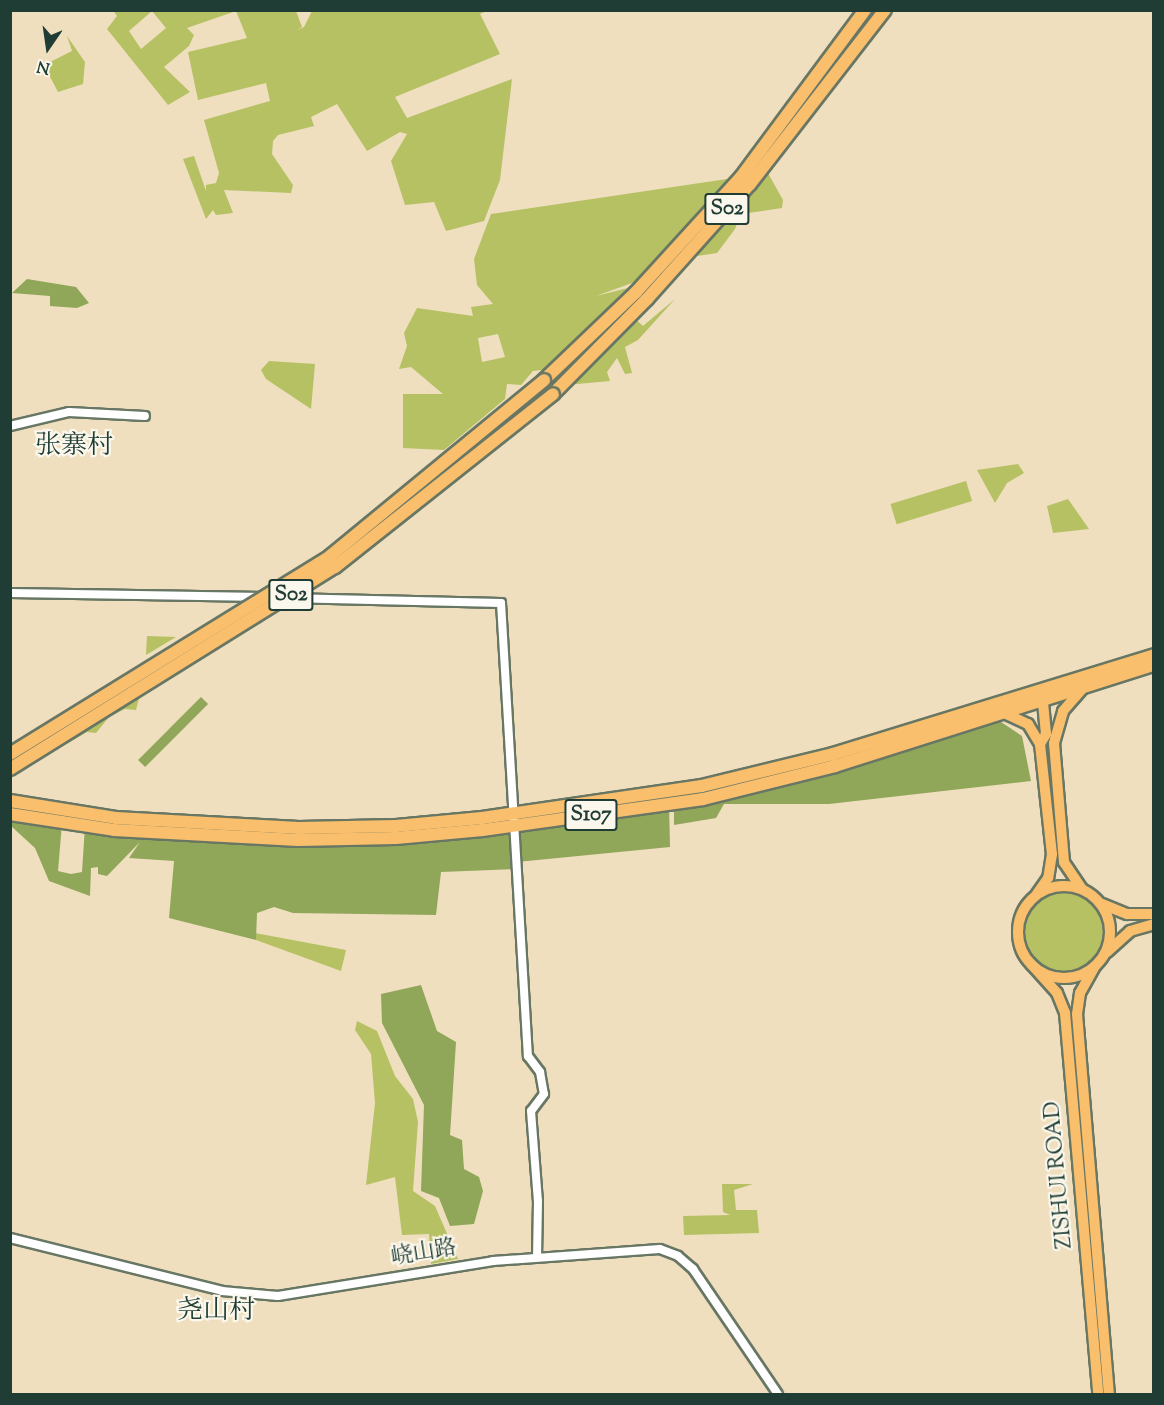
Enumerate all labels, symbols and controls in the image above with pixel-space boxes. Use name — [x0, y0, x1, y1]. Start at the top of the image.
north arrow — [18, 18, 78, 78]
text: N — [35, 53, 53, 79]
road number: S02 — [703, 191, 751, 227]
district label: 张寨村 — [35, 431, 113, 463]
road number: S02 — [267, 577, 315, 613]
road number: S107 — [564, 797, 618, 833]
street label: ZISHUI ROAD — [1040, 1100, 1080, 1250]
street label: 峣山路 — [389, 1236, 459, 1272]
district label: 尧山村 — [177, 1296, 255, 1328]

